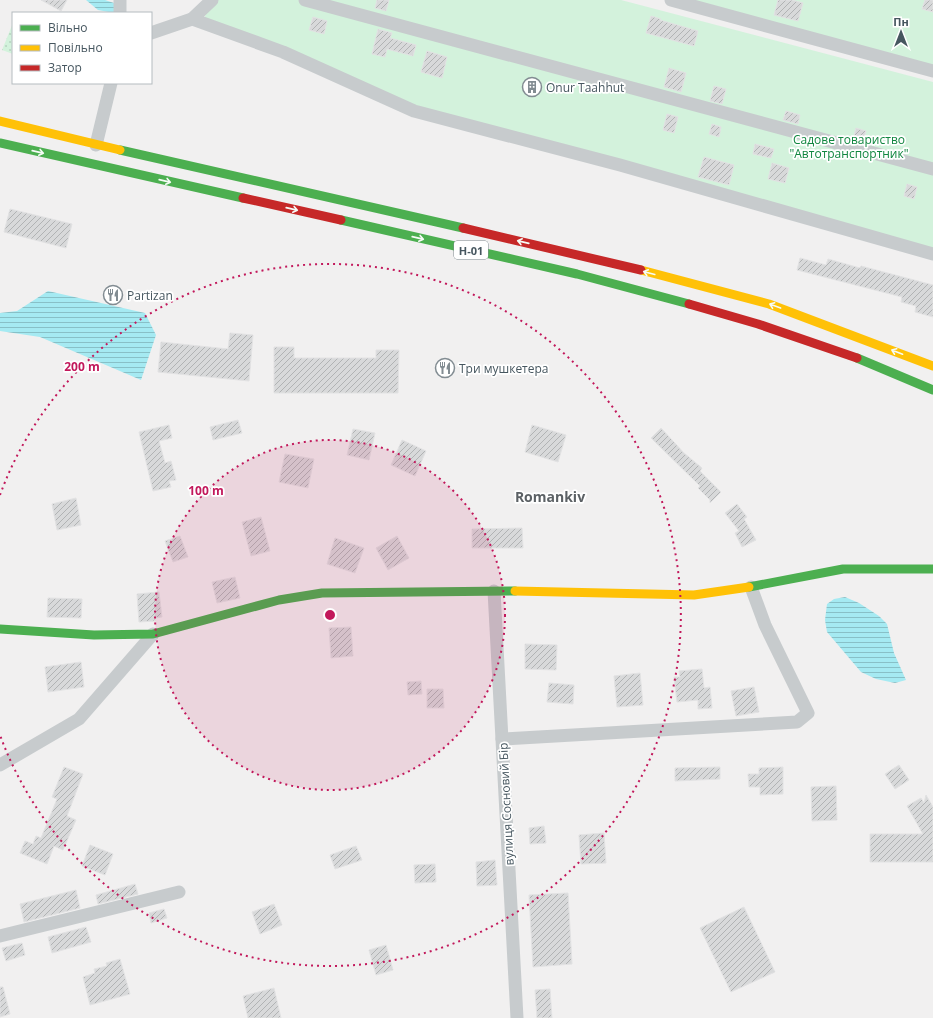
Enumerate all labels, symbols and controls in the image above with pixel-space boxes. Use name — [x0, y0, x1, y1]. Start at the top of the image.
legend — [12, 12, 152, 84]
north arrow — [881, 12, 921, 52]
text: Пн — [893, 14, 909, 29]
text: Вільно — [48, 19, 88, 36]
text: Повільно — [48, 39, 103, 56]
text: Затор — [48, 59, 82, 76]
building icon: Onur Taahhut — [521, 76, 543, 98]
place label: Onur Taahhut — [546, 79, 624, 96]
park label: Садове товариство "Автотранспортник" — [790, 131, 908, 162]
one-way arrow — [31, 149, 44, 156]
one-way arrow — [158, 177, 171, 185]
one-way arrow — [285, 206, 298, 214]
one-way arrow — [412, 235, 425, 243]
one-way arrow — [517, 237, 530, 245]
road number: Н-01 — [454, 241, 488, 259]
one-way arrow — [643, 268, 656, 276]
restaurant icon: Partizan — [102, 284, 124, 306]
place label: Partizan — [127, 287, 173, 304]
one-way arrow — [769, 302, 781, 310]
one-way arrow — [891, 348, 903, 355]
restaurant icon: Три мушкетера — [434, 357, 456, 379]
text: 200 m — [64, 358, 100, 375]
place label: Три мушкетера — [459, 360, 549, 377]
text: 100 m — [188, 482, 224, 499]
district label: Romankiv — [515, 487, 585, 506]
centre of rings — [323, 608, 337, 622]
street label: вулиця Сосновий Бір — [494, 742, 518, 866]

